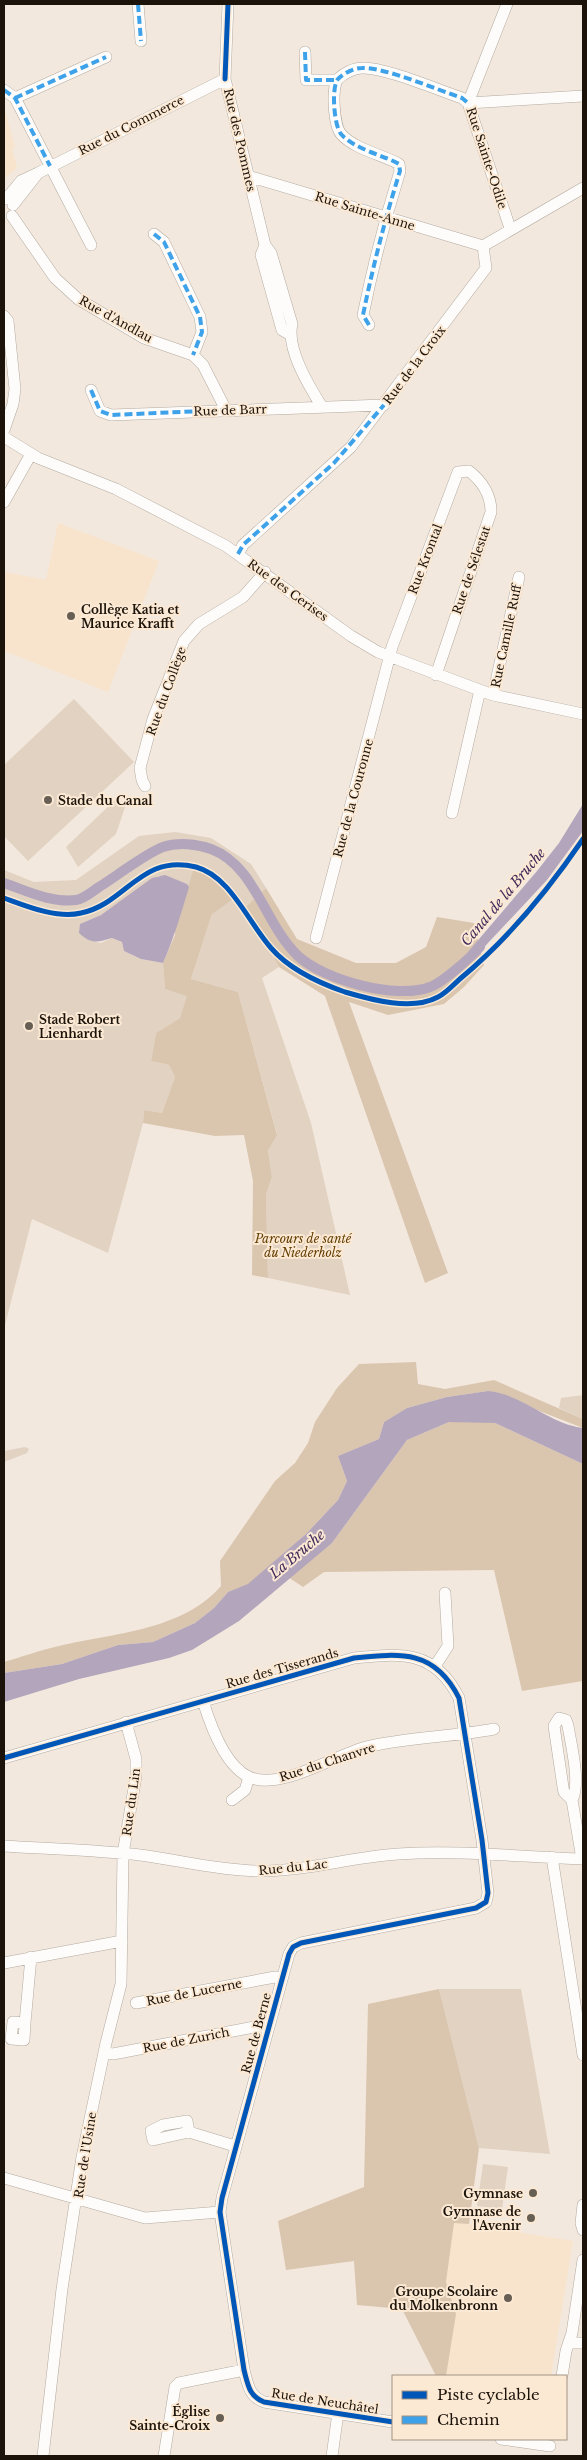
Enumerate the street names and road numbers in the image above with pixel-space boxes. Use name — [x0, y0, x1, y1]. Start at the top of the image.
street label: Rue des Pommes — [221, 87, 259, 193]
street label: Rue du Commerce — [76, 92, 186, 158]
street label: Rue Sainte-Odile — [464, 105, 511, 211]
street label: Rue Sainte-Anne — [313, 189, 417, 233]
street label: Rue d'Andlau — [77, 293, 155, 345]
street label: Rue de la Croix — [380, 322, 449, 407]
street label: Rue de Barr — [193, 401, 267, 419]
street label: Rue Krontal — [405, 522, 445, 596]
street label: Rue de Sélestat — [449, 523, 493, 616]
street label: Rue des Cerises — [245, 556, 331, 624]
street label: Rue Camille Ruff — [488, 582, 525, 689]
street label: Rue du Collège — [143, 644, 189, 738]
street label: Rue de la Couronne — [330, 737, 376, 859]
street label: Rue des Tisserands — [224, 1645, 340, 1691]
street label: Rue du Chanvre — [277, 1739, 377, 1785]
street label: Rue du Lin — [119, 1767, 143, 1837]
street label: Rue du Lac — [258, 1856, 329, 1878]
street label: Rue de Lucerne — [145, 1975, 243, 2009]
street label: Rue de Berne — [238, 1991, 274, 2075]
street label: Rue de Zurich — [141, 2024, 231, 2056]
street label: Rue de l'Usine — [71, 2111, 99, 2199]
street label: Rue de Neuchâtel — [270, 2385, 380, 2417]

